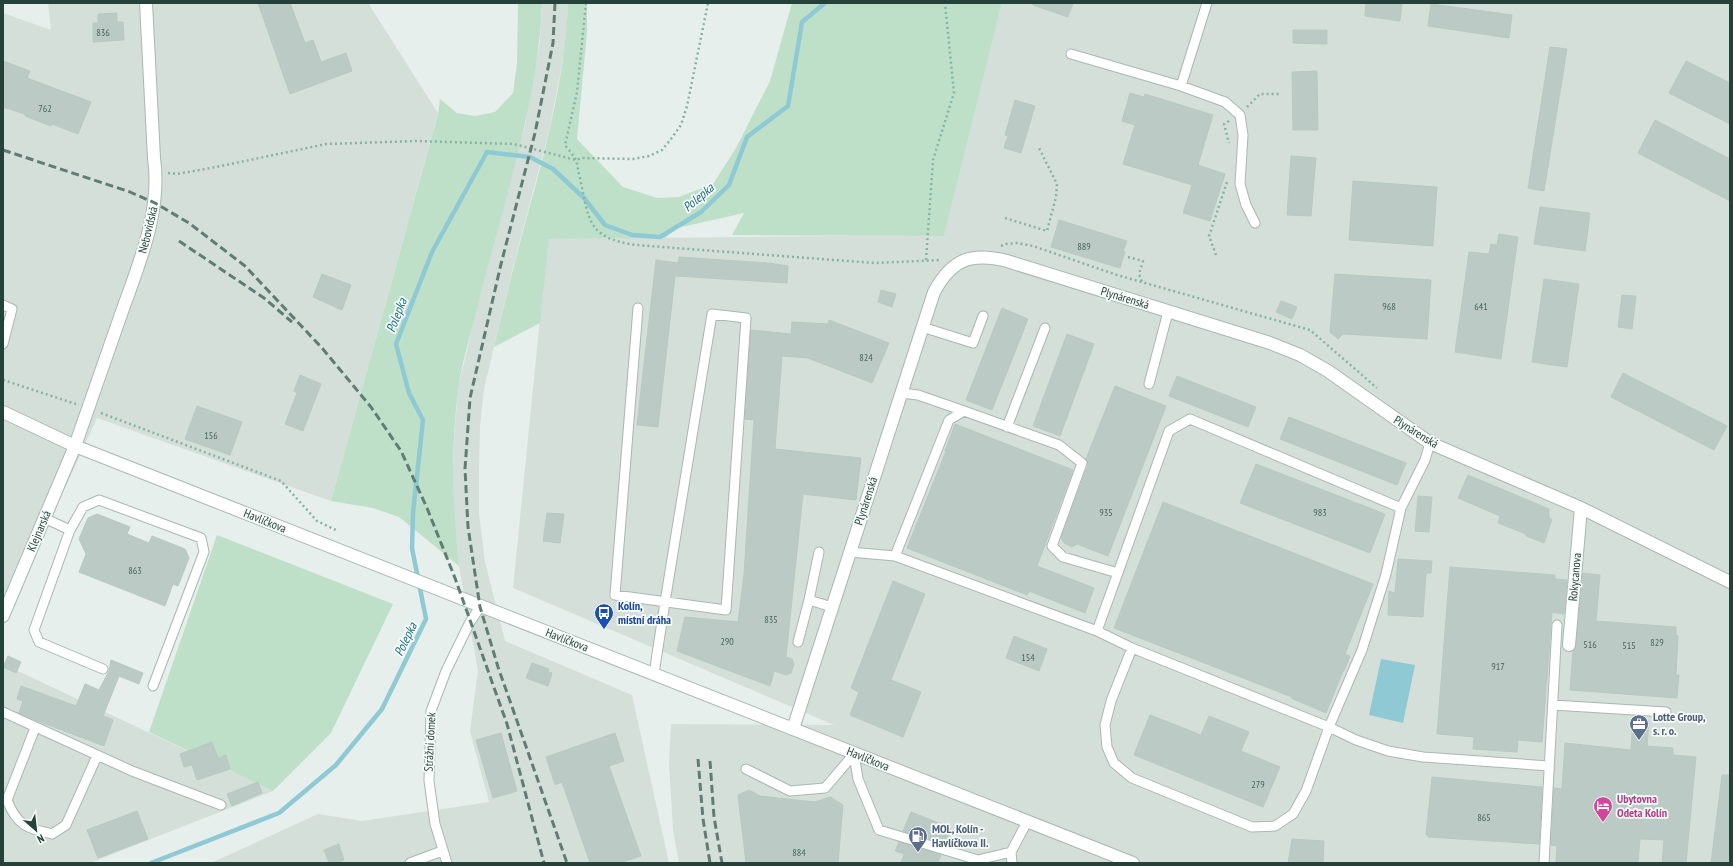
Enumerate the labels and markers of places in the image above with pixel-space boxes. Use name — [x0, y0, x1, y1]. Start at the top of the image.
place label: Kolín, místní dráha — [618, 598, 671, 627]
bus stop icon: Kolín, místní dráha — [593, 602, 615, 630]
place label: Lotte Group, s. r. o. — [1653, 709, 1706, 738]
office icon: Lotte Group, s. r. o. — [1628, 713, 1650, 741]
place label: Ubytovna Odeta Kolín — [1617, 791, 1667, 820]
hotel icon: Ubytovna Odeta Kolín — [1592, 795, 1614, 823]
place label: MOL, Kolín - Havlíčkova II. — [932, 821, 989, 850]
fuel station icon: MOL, Kolín - Havlíčkova II. — [907, 825, 929, 853]

